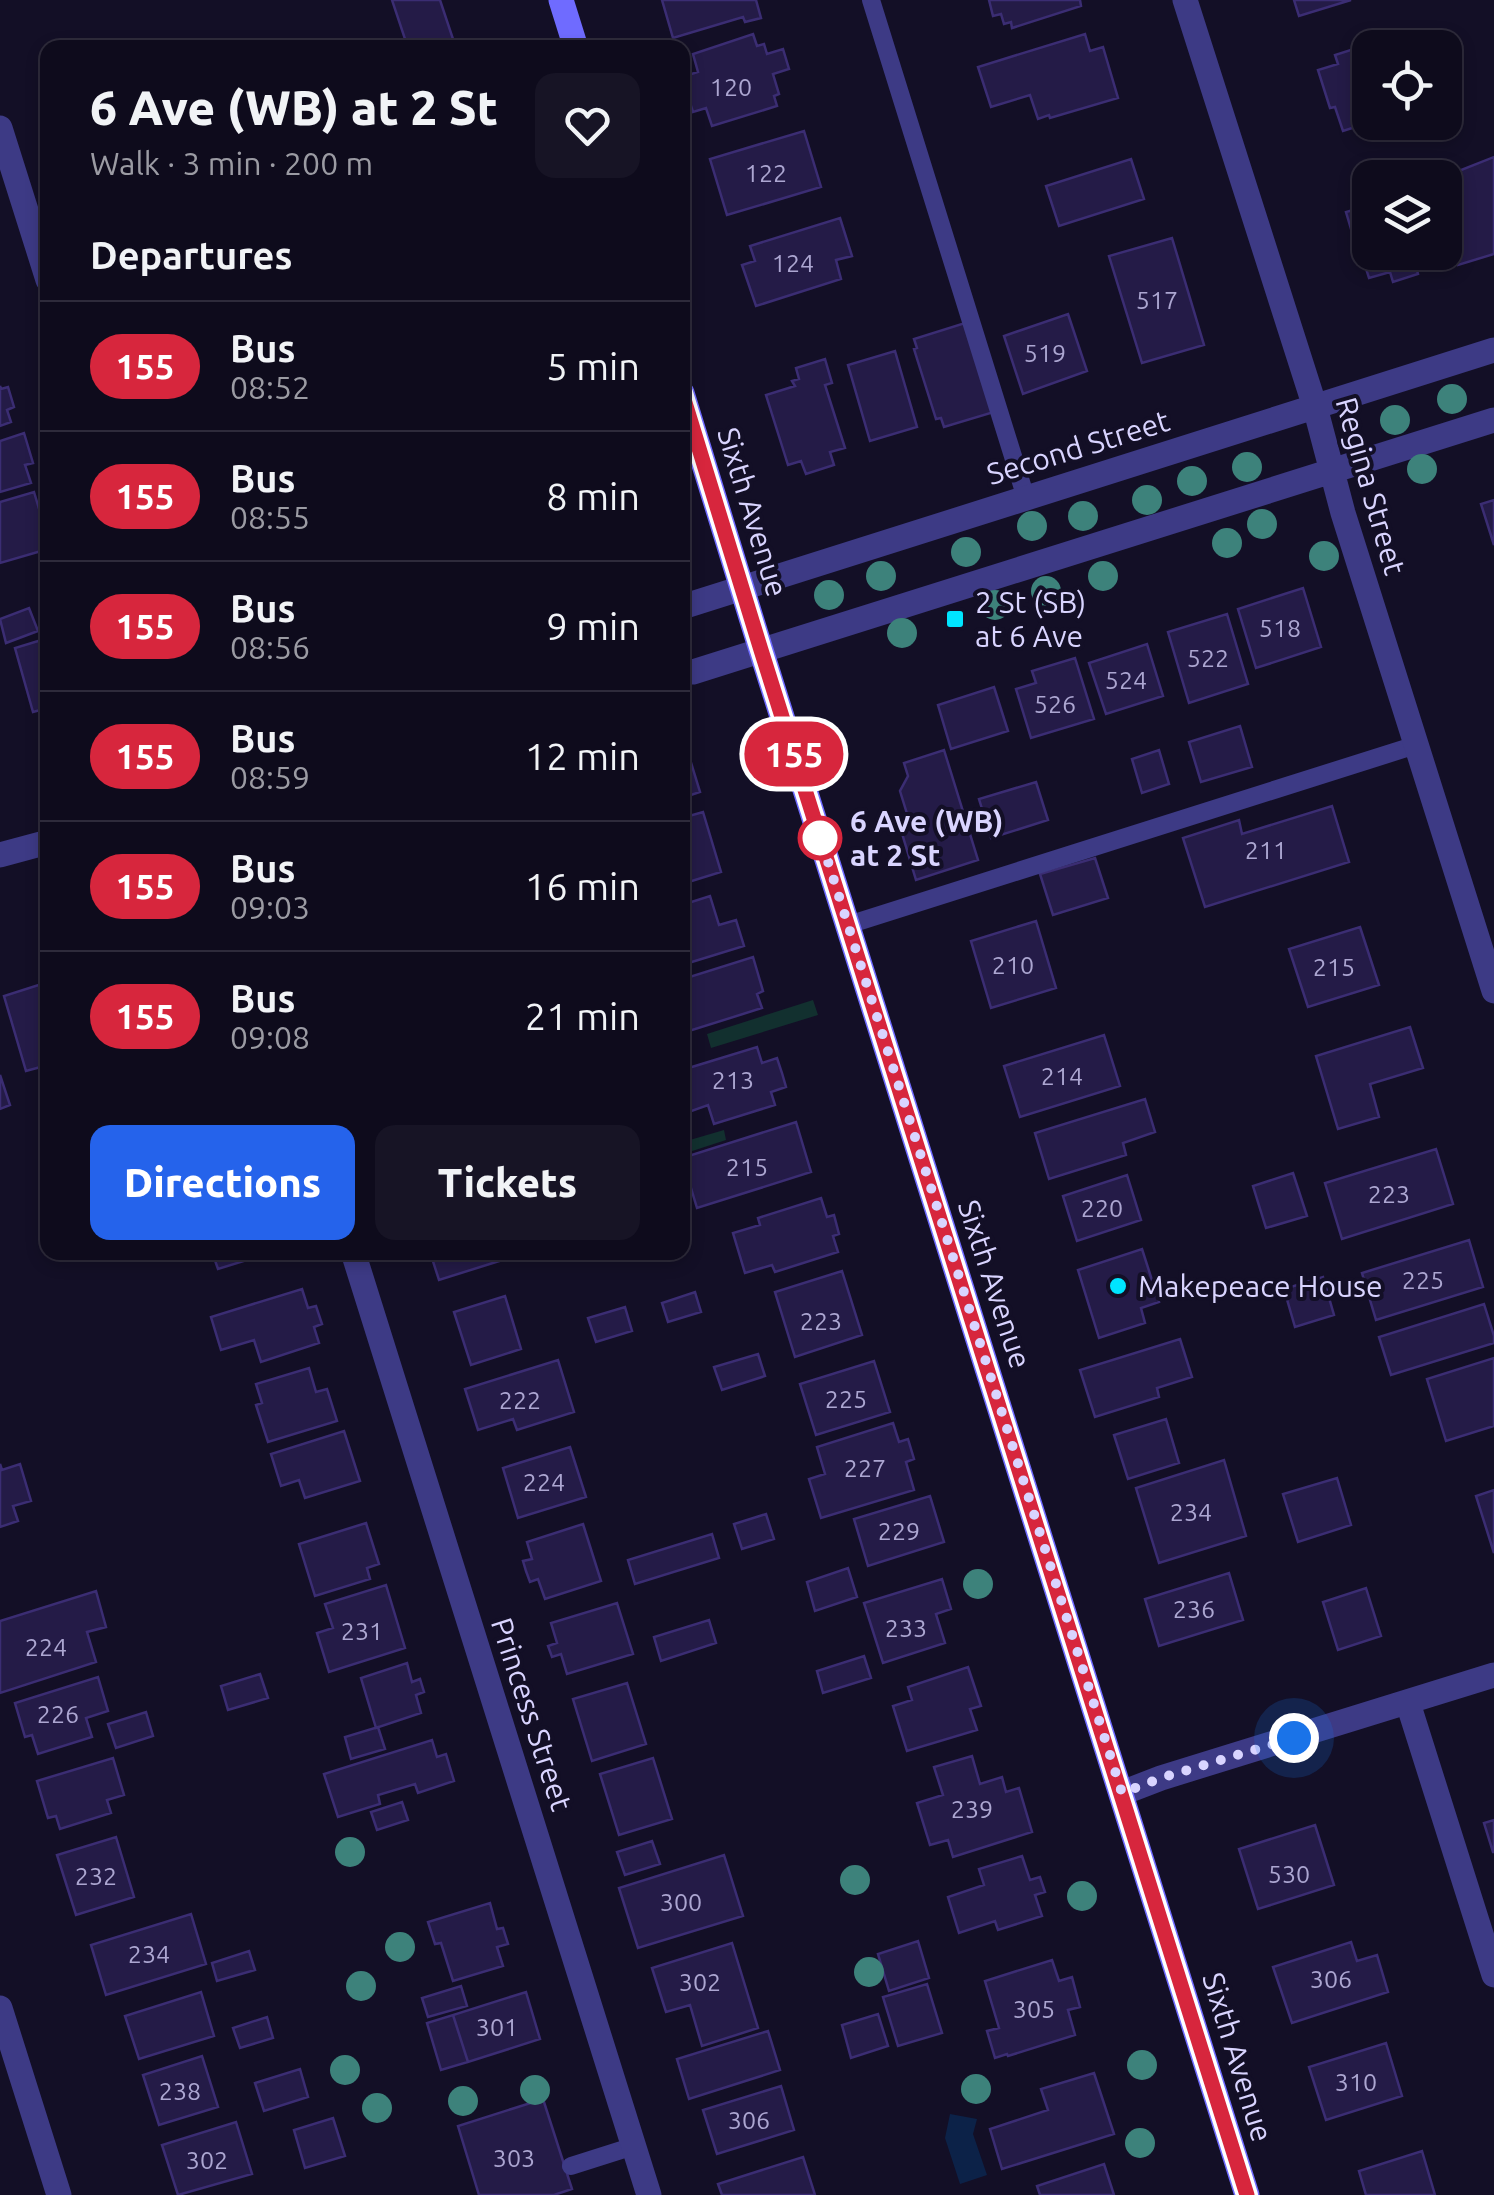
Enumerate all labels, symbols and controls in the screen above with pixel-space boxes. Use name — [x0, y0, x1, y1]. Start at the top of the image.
map controls — [1352, 30, 1462, 270]
button: locate — [1352, 30, 1462, 140]
button: heart — [535, 73, 640, 178]
house number: 120 — [710, 73, 752, 101]
text: 6 Ave (WB) at 2 St — [90, 80, 498, 134]
text: Walk · 3 min · 200 m — [90, 145, 373, 181]
house number: 122 — [745, 159, 787, 187]
button: layers — [1352, 160, 1462, 270]
text: Departures — [90, 234, 292, 276]
house number: 124 — [772, 249, 814, 277]
house number: 517 — [1136, 286, 1178, 314]
text: Bus — [230, 327, 295, 369]
house number: 519 — [1024, 339, 1066, 367]
text: 5 min — [546, 345, 640, 387]
text: 155 — [115, 346, 175, 386]
text: 08:52 — [230, 369, 310, 405]
street label: Regina Street — [1329, 393, 1413, 579]
street label: Second Street — [983, 403, 1174, 491]
street label: Sixth Avenue — [711, 423, 795, 601]
text: Bus — [230, 457, 295, 499]
text: 8 min — [546, 475, 640, 517]
text: 155 — [115, 476, 175, 516]
text: 08:55 — [230, 499, 310, 535]
place label: 2 St (SB) at 6 Ave — [975, 585, 1086, 653]
text: Bus — [230, 587, 295, 629]
text: 9 min — [546, 605, 640, 647]
text: 155 — [115, 606, 175, 646]
marker: 2 St (SB) at 6 Ave — [944, 608, 966, 630]
house number: 518 — [1259, 614, 1301, 642]
text: 08:56 — [230, 629, 310, 665]
house number: 522 — [1187, 644, 1229, 672]
house number: 524 — [1105, 666, 1147, 694]
house number: 526 — [1034, 690, 1076, 718]
text: Bus — [230, 717, 295, 759]
line badge: 155 — [736, 722, 852, 786]
text: 155 — [764, 734, 824, 774]
text: 12 min — [525, 735, 640, 777]
text: 155 — [115, 736, 175, 776]
text: 08:59 — [230, 759, 310, 795]
place label: 6 Ave (WB) at 2 St — [850, 804, 1003, 872]
marker: 6 Ave (WB) at 2 St — [799, 817, 841, 859]
house number: 211 — [1245, 836, 1287, 864]
text: Bus — [230, 847, 295, 889]
text: 16 min — [525, 865, 640, 907]
text: 155 — [115, 866, 175, 906]
text: 09:03 — [230, 889, 310, 925]
house number: 210 — [992, 951, 1034, 979]
house number: 215 — [1313, 953, 1355, 981]
text: Bus — [230, 977, 295, 1019]
text: 21 min — [525, 995, 640, 1037]
text: 155 — [115, 996, 175, 1036]
text: 09:08 — [230, 1019, 310, 1055]
house number: 214 — [1041, 1062, 1083, 1090]
house number: 213 — [712, 1066, 754, 1094]
button: Directions — [90, 1125, 355, 1240]
button: Tickets — [375, 1125, 640, 1240]
house number: 215 — [726, 1153, 768, 1181]
house number: 223 — [1368, 1180, 1410, 1208]
house number: 220 — [1081, 1194, 1123, 1222]
street label: Sixth Avenue — [952, 1196, 1038, 1372]
house number: 225 — [1402, 1266, 1444, 1294]
place label: Makepeace House — [1138, 1269, 1383, 1303]
marker: Makepeace House — [1107, 1275, 1129, 1297]
house number: 223 — [800, 1307, 842, 1335]
house number: 225 — [825, 1385, 867, 1413]
house number: 222 — [499, 1386, 541, 1414]
house number: 227 — [844, 1454, 886, 1482]
house number: 224 — [523, 1468, 565, 1496]
house number: 234 — [1170, 1498, 1212, 1526]
house number: 229 — [878, 1517, 920, 1545]
house number: 236 — [1173, 1595, 1215, 1623]
street label: Princess Street — [485, 1613, 579, 1815]
house number: 233 — [885, 1614, 927, 1642]
house number: 231 — [341, 1617, 383, 1645]
house number: 224 — [25, 1633, 67, 1661]
house number: 226 — [37, 1700, 79, 1728]
your location — [1269, 1713, 1319, 1763]
house number: 239 — [951, 1795, 993, 1823]
house number: 530 — [1268, 1860, 1310, 1888]
house number: 232 — [75, 1862, 117, 1890]
house number: 300 — [660, 1888, 702, 1916]
house number: 234 — [128, 1940, 170, 1968]
house number: 306 — [1310, 1965, 1352, 1993]
house number: 302 — [679, 1968, 721, 1996]
street label: Sixth Avenue — [1196, 1968, 1280, 2146]
house number: 305 — [1013, 1995, 1055, 2023]
house number: 301 — [476, 2013, 518, 2041]
house number: 310 — [1335, 2068, 1377, 2096]
house number: 238 — [159, 2077, 201, 2105]
house number: 306 — [728, 2106, 770, 2134]
house number: 303 — [493, 2144, 535, 2172]
house number: 302 — [186, 2146, 228, 2174]

